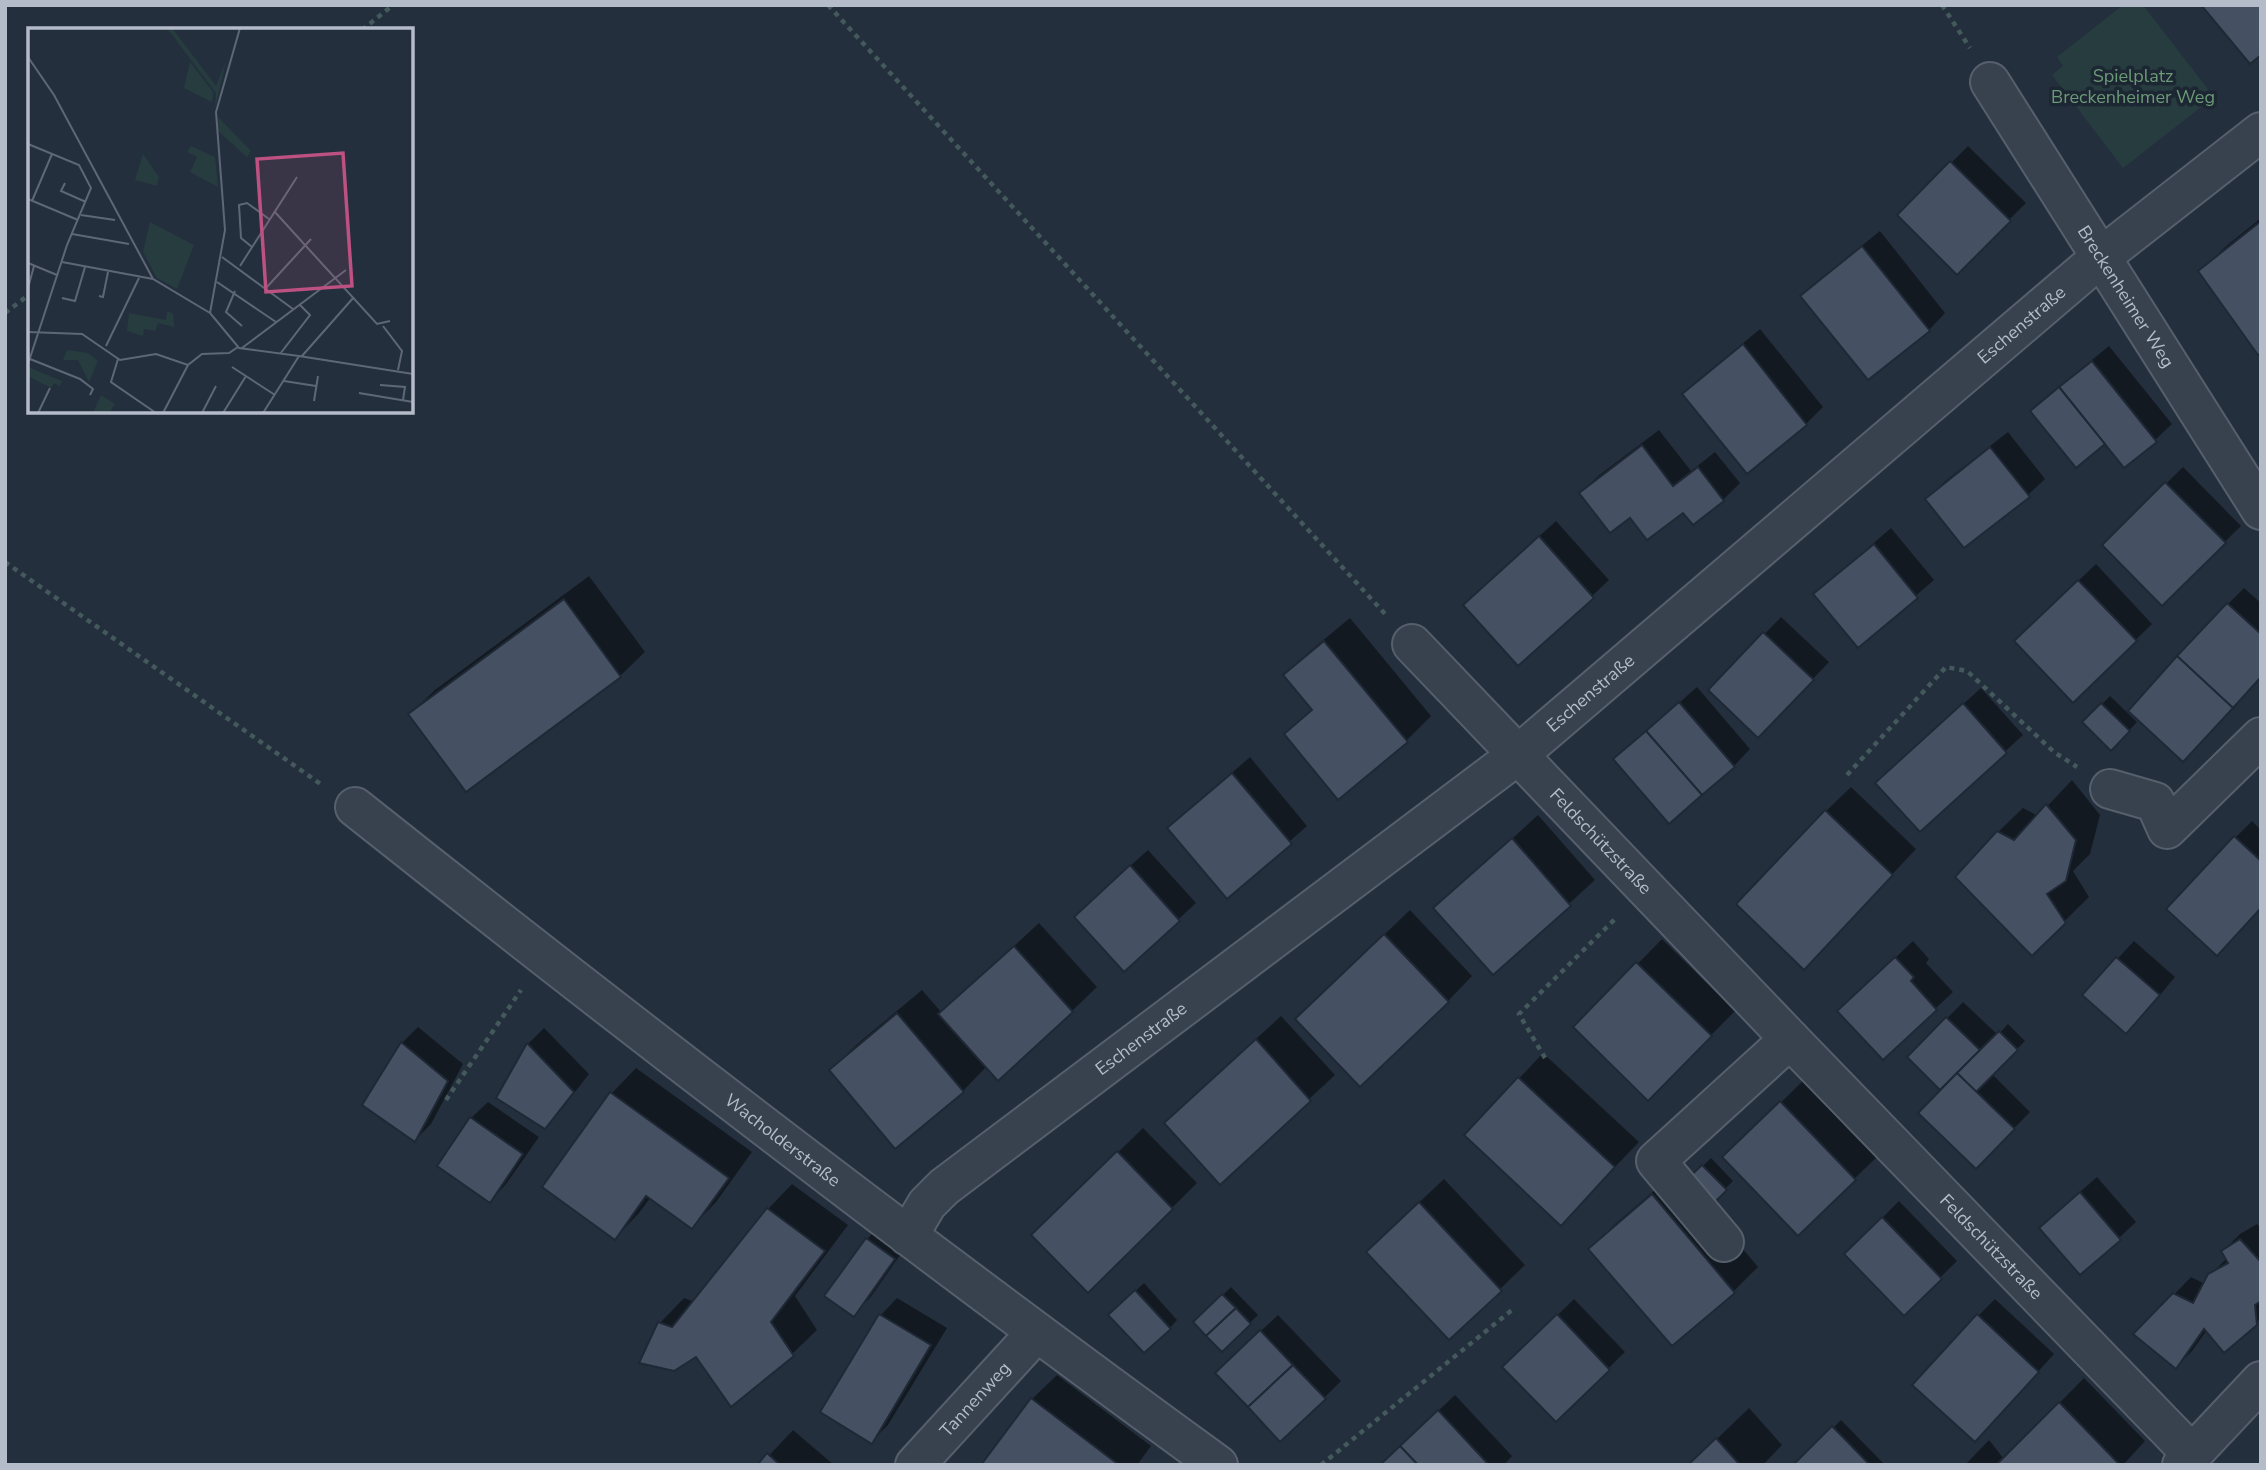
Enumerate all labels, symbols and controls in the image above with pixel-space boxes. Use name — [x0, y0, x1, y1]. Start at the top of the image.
inset map — [28, 28, 413, 413]
park label: Spielplatz Breckenheimer Weg — [2051, 64, 2215, 109]
street label: Breckenheimer Weg — [2072, 221, 2180, 372]
street label: Eschenstraße — [1972, 280, 2071, 369]
street label: Eschenstraße — [1541, 649, 1640, 737]
street label: Feldschützstraße — [1544, 783, 1657, 899]
street label: Eschenstraße — [1090, 996, 1192, 1081]
street label: Wacholderstraße — [720, 1088, 845, 1192]
street label: Feldschützstraße — [1935, 1189, 2048, 1305]
street label: Tannenweg — [934, 1357, 1016, 1442]

